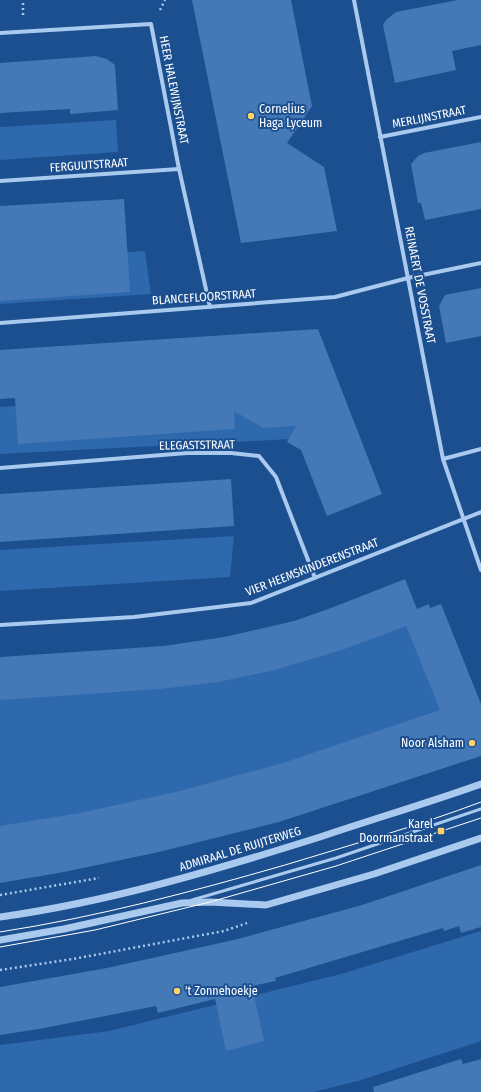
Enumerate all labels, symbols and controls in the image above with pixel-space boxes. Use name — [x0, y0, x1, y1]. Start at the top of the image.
street label: HEER HALEWIJNSTRAAT — [157, 34, 191, 146]
place label: Cornelius Haga Lyceum — [259, 102, 322, 130]
street label: MERLIJNSTRAAT — [391, 103, 468, 131]
marker: Cornelius Haga Lyceum — [246, 111, 256, 121]
street label: FERGUUTSTRAAT — [49, 155, 129, 175]
street label: REINAERT DE VOSSTRAAT — [402, 225, 438, 345]
street label: BLANCEFLOORSTRAAT — [152, 286, 257, 308]
street label: ELEGASTSTRAAT — [159, 437, 236, 453]
street label: VIER HEEMSKINDERENSTRAAT — [244, 535, 381, 599]
place label: Noor Alsham — [401, 736, 464, 750]
marker: Noor Alsham — [467, 738, 477, 748]
place label: Karel Doormanstraat — [359, 817, 433, 845]
street label: ADMIRAAL DE RUIJTERWEG — [177, 824, 303, 874]
marker: Karel Doormanstraat — [436, 826, 446, 836]
place label: 't Zonnehoekje — [185, 984, 258, 998]
marker: 't Zonnehoekje — [172, 986, 182, 996]

